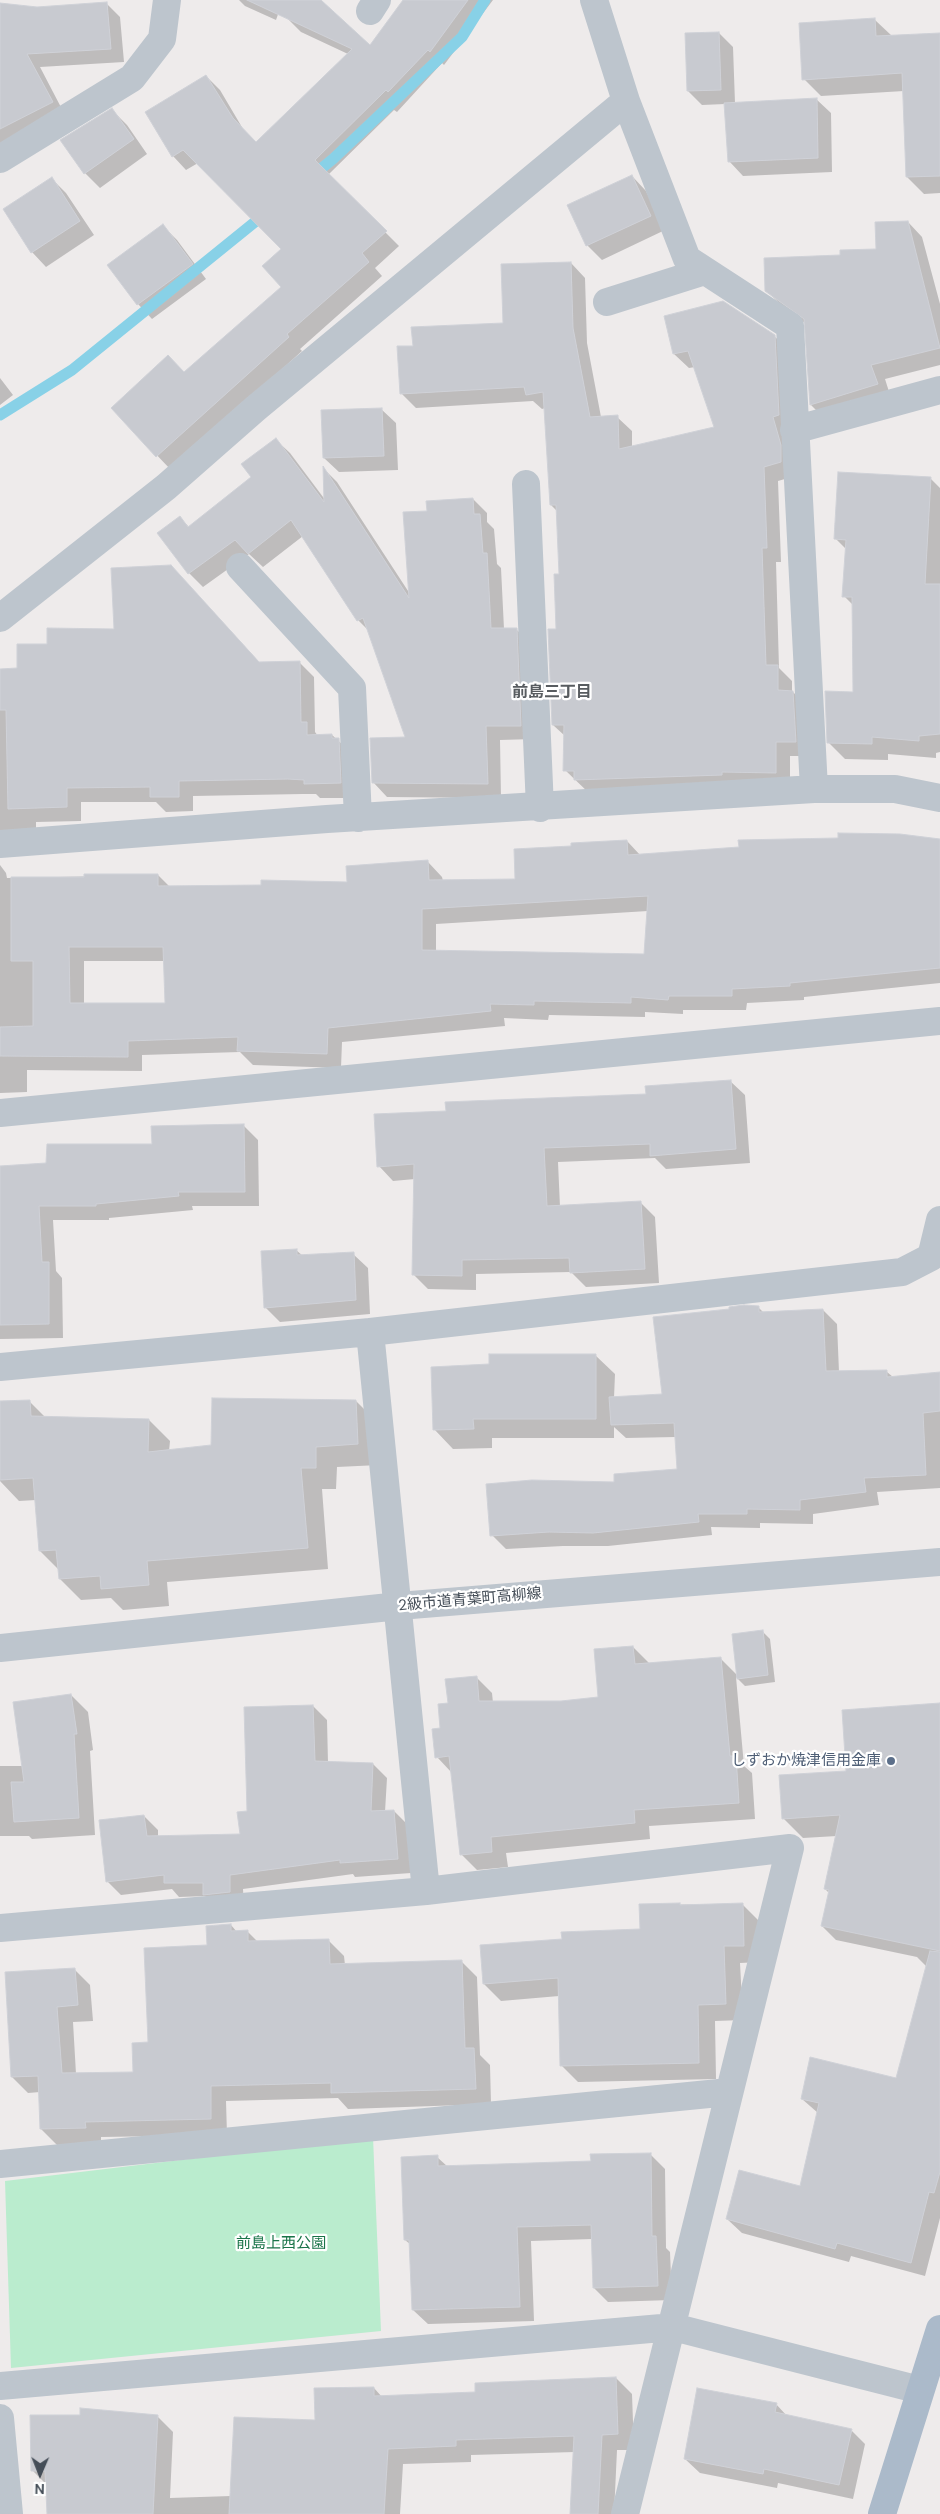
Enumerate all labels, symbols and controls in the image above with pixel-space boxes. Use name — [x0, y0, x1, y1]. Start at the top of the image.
district label: 前島三丁目 — [512, 683, 592, 703]
street label: 2級市道青葉町高柳線 — [398, 1585, 542, 1615]
place label: しずおか焼津信用金庫 — [731, 1752, 881, 1770]
marker: しずおか焼津信用金庫 — [885, 1755, 897, 1767]
park label: 前島上西公園 — [236, 2235, 326, 2253]
north arrow — [15, 2449, 65, 2499]
text: N — [34, 2480, 45, 2498]

